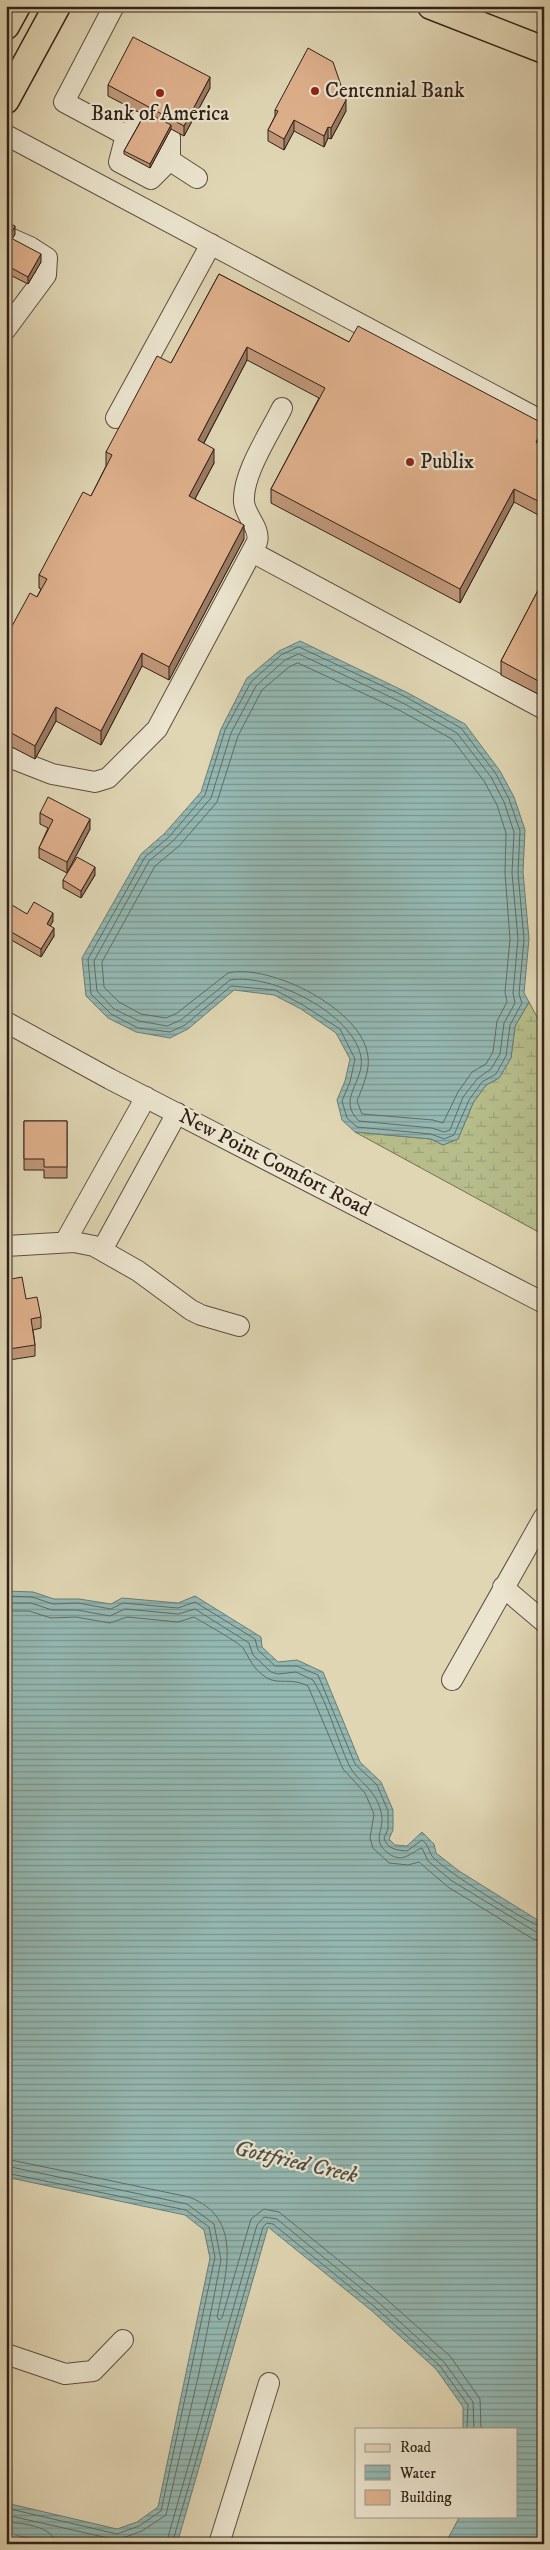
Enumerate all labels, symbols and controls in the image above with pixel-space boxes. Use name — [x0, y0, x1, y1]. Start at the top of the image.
place label: Centennial Bank — [325, 78, 465, 104]
marker: Centennial Bank — [309, 85, 321, 97]
marker: Bank of America — [154, 87, 166, 99]
place label: Bank of America — [91, 101, 229, 127]
place label: Publix — [420, 449, 474, 475]
marker: Publix — [404, 456, 416, 468]
street label: New Point Comfort Road — [175, 1103, 376, 1223]
water label: Gottfried Creek — [232, 2135, 361, 2189]
legend — [355, 2428, 518, 2518]
text: Road — [400, 2438, 432, 2457]
text: Water — [399, 2464, 436, 2483]
text: Building — [400, 2488, 452, 2507]

